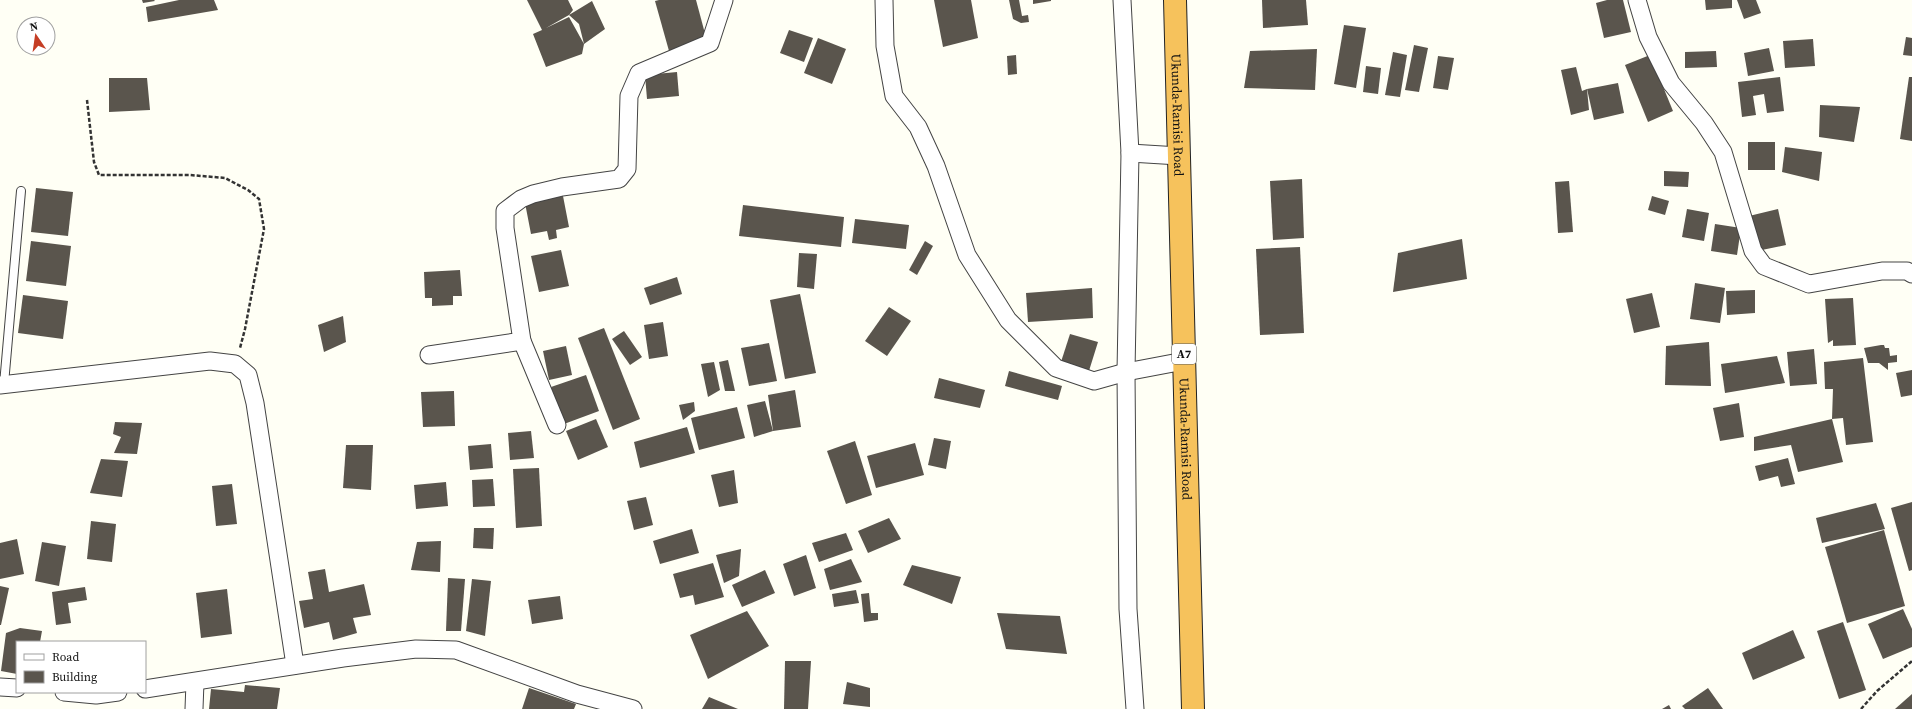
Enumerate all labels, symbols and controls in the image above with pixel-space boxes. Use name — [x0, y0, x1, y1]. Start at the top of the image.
north arrow — [16, 16, 56, 56]
text: N — [28, 19, 39, 35]
street label: Ukunda-Ramisi Road — [1168, 53, 1188, 177]
road number: A7 — [1172, 344, 1196, 364]
street label: Ukunda-Ramisi Road — [1176, 377, 1196, 501]
legend — [16, 641, 146, 693]
text: Road — [52, 649, 79, 665]
text: Building — [52, 669, 97, 685]

